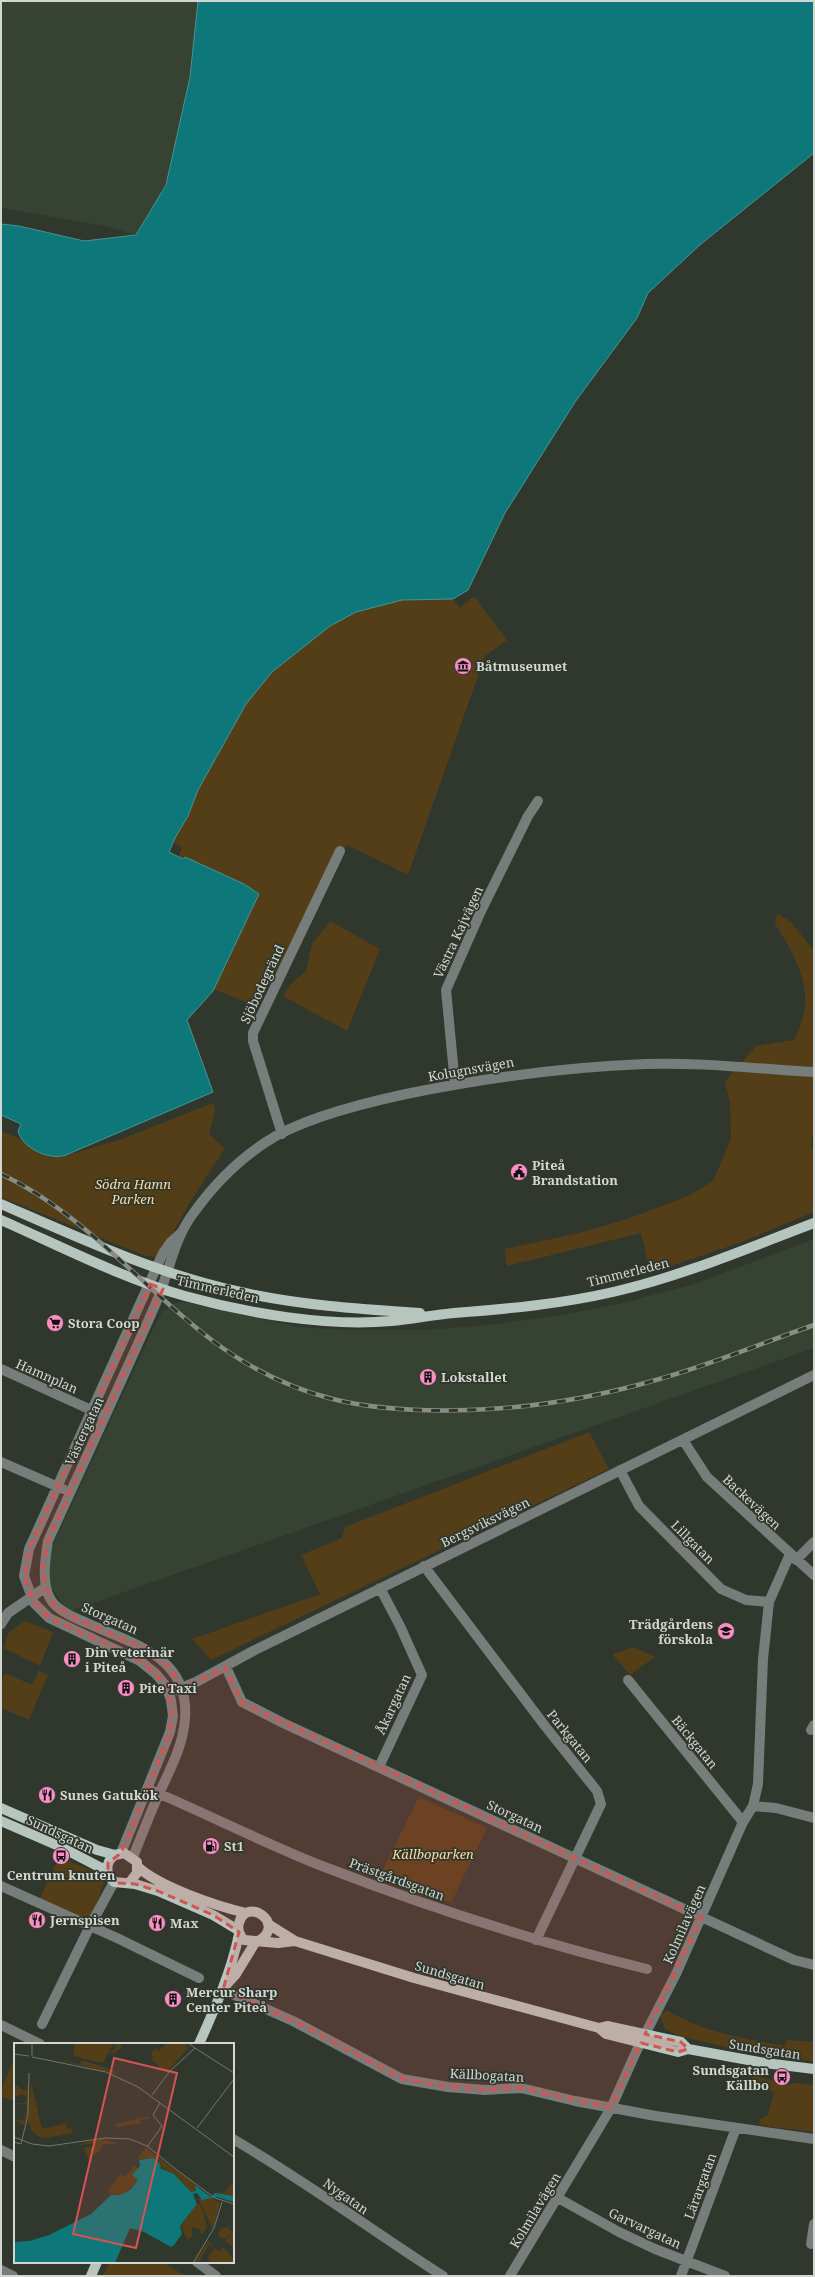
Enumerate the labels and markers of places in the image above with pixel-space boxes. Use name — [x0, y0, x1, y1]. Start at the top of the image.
museum icon: Båtmuseumet — [453, 656, 473, 676]
place label: Båtmuseumet — [476, 657, 567, 675]
place label: Piteå Brandstation — [532, 1156, 618, 1189]
public building icon: Piteå Brandstation — [509, 1162, 529, 1182]
supermarket icon: Stora Coop — [45, 1313, 65, 1333]
place label: Stora Coop — [68, 1314, 140, 1332]
building icon: Lokstallet — [418, 1367, 438, 1387]
place label: Lokstallet — [441, 1368, 507, 1386]
place label: Trädgårdens förskola — [629, 1615, 713, 1648]
school or university icon: Trädgårdens förskola — [716, 1621, 736, 1641]
place label: Din veterinär i Piteå — [85, 1643, 174, 1676]
building icon: Din veterinär i Piteå — [62, 1649, 82, 1669]
building icon: Pite Taxi — [116, 1678, 136, 1698]
place label: Pite Taxi — [139, 1679, 197, 1697]
restaurant icon: Sunes Gatukök — [37, 1785, 57, 1805]
place label: Sunes Gatukök — [60, 1786, 159, 1804]
fuel station icon: St1 — [201, 1836, 221, 1856]
place label: St1 — [224, 1837, 244, 1855]
bus stop icon: Centrum knuten — [51, 1846, 71, 1866]
place label: Centrum knuten — [7, 1866, 116, 1884]
restaurant icon: Jernspisen — [27, 1910, 47, 1930]
place label: Jernspisen — [49, 1911, 120, 1929]
restaurant icon: Max — [147, 1913, 167, 1933]
place label: Max — [170, 1914, 199, 1932]
place label: Mercur Sharp Center Piteå — [186, 1983, 278, 2016]
building icon: Mercur Sharp Center Piteå — [163, 1989, 183, 2009]
place label: Sundsgatan Källbo — [693, 2061, 769, 2094]
bus stop icon: Sundsgatan Källbo — [772, 2067, 792, 2087]

